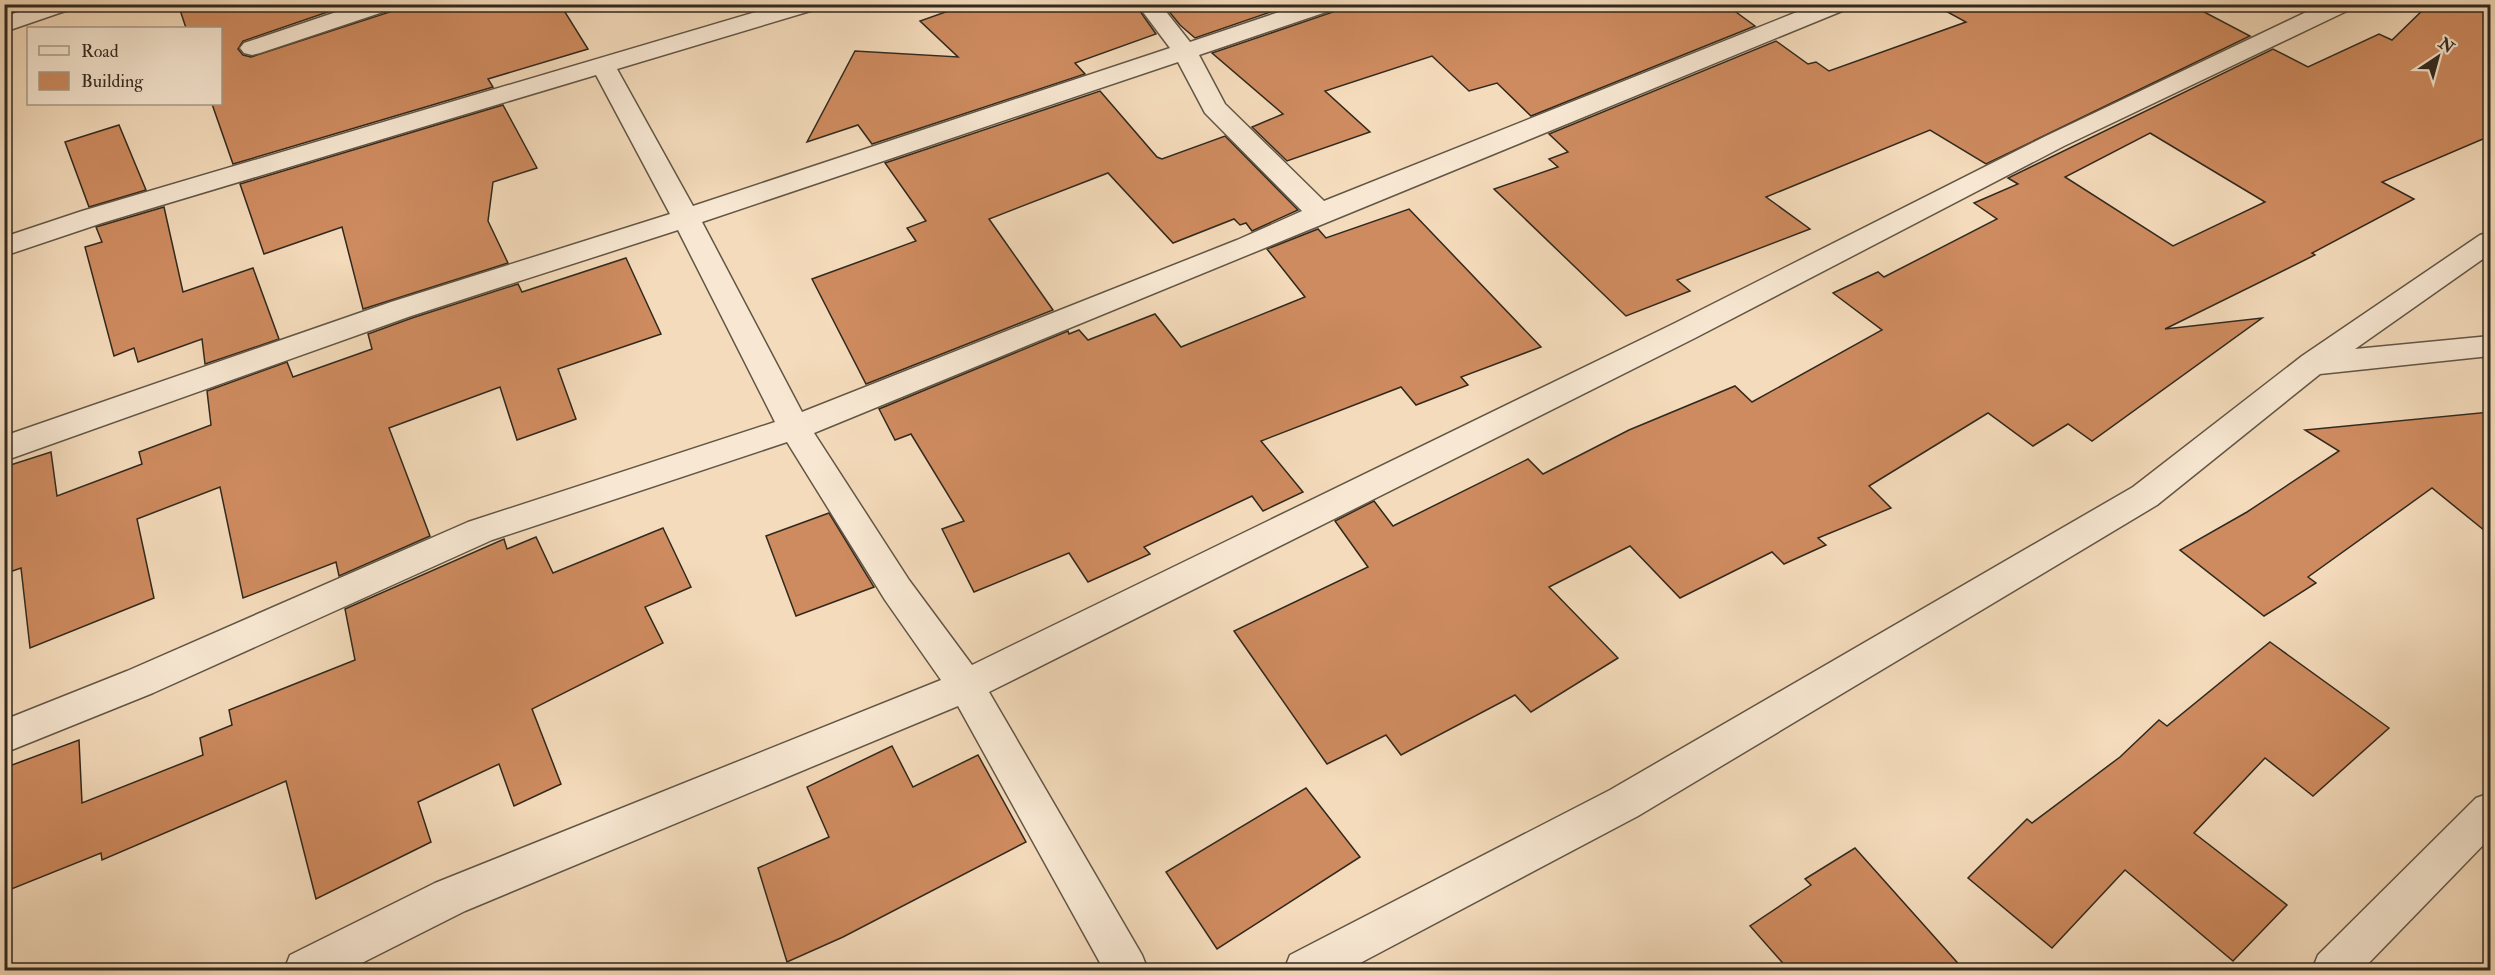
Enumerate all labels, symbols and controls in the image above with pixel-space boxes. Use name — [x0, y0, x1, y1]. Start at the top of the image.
legend — [27, 27, 222, 105]
north arrow — [2408, 27, 2468, 87]
text: N — [2434, 33, 2458, 58]
text: Road — [81, 40, 119, 63]
text: Building — [81, 70, 144, 93]

